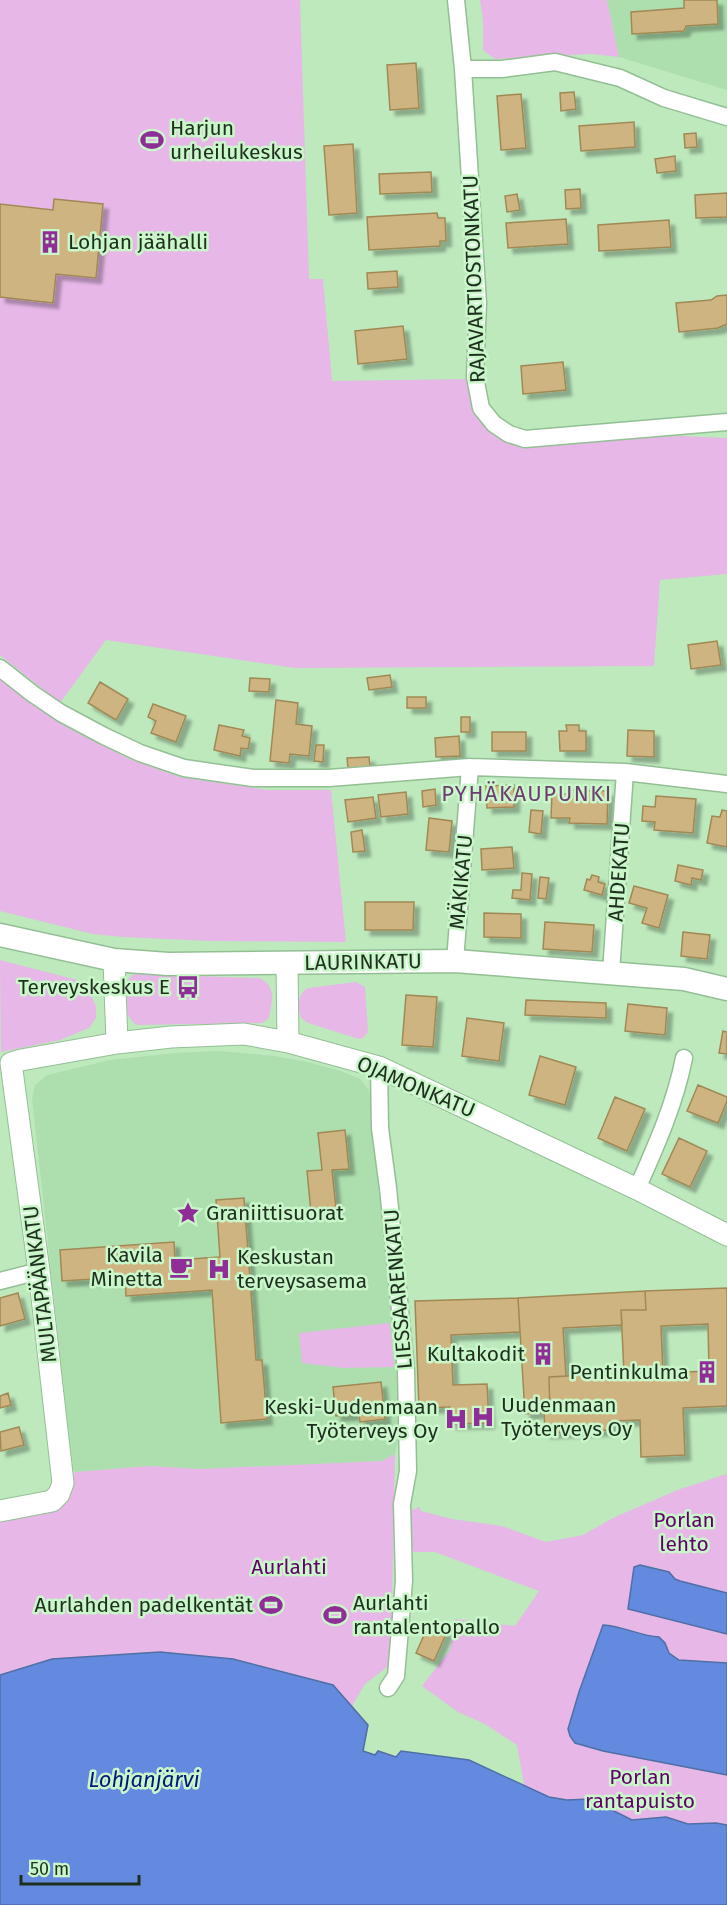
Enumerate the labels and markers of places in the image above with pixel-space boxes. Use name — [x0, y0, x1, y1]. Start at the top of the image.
place label: Harjun urheilukeskus — [170, 115, 303, 165]
sports icon: Harjun urheilukeskus — [139, 127, 165, 153]
building icon: Lohjan jäähalli — [37, 229, 63, 255]
place label: Lohjan jäähalli — [68, 229, 208, 255]
place label: Terveyskeskus E — [18, 974, 170, 1000]
bus stop icon: Terveyskeskus E — [175, 974, 201, 1000]
place icon: Graniittisuorat — [175, 1200, 201, 1226]
place label: Graniittisuorat — [206, 1200, 344, 1226]
place label: Kavila Minetta — [91, 1242, 163, 1292]
place label: Keskustan terveysasema — [237, 1244, 367, 1294]
cafe icon: Kavila Minetta — [168, 1254, 194, 1280]
hospital icon: Keskustan terveysasema — [206, 1256, 232, 1282]
place label: Kultakodit — [427, 1341, 525, 1367]
building icon: Kultakodit — [530, 1341, 556, 1367]
place label: Pentinkulma — [569, 1359, 689, 1385]
building icon: Pentinkulma — [694, 1359, 720, 1385]
place label: Uudenmaan Työterveys Oy — [501, 1392, 633, 1442]
place label: Keski-Uudenmaan Työterveys Oy — [264, 1394, 439, 1444]
hospital icon: Uudenmaan Työterveys Oy — [470, 1404, 496, 1430]
hospital icon: Keski-Uudenmaan Työterveys Oy — [443, 1406, 469, 1432]
place label: Aurlahti rantalentopallo — [353, 1590, 500, 1640]
place label: Aurlahden padelkentät — [34, 1592, 253, 1618]
sports icon: Aurlahden padelkentät — [258, 1592, 284, 1618]
sports icon: Aurlahti rantalentopallo — [322, 1602, 348, 1628]

